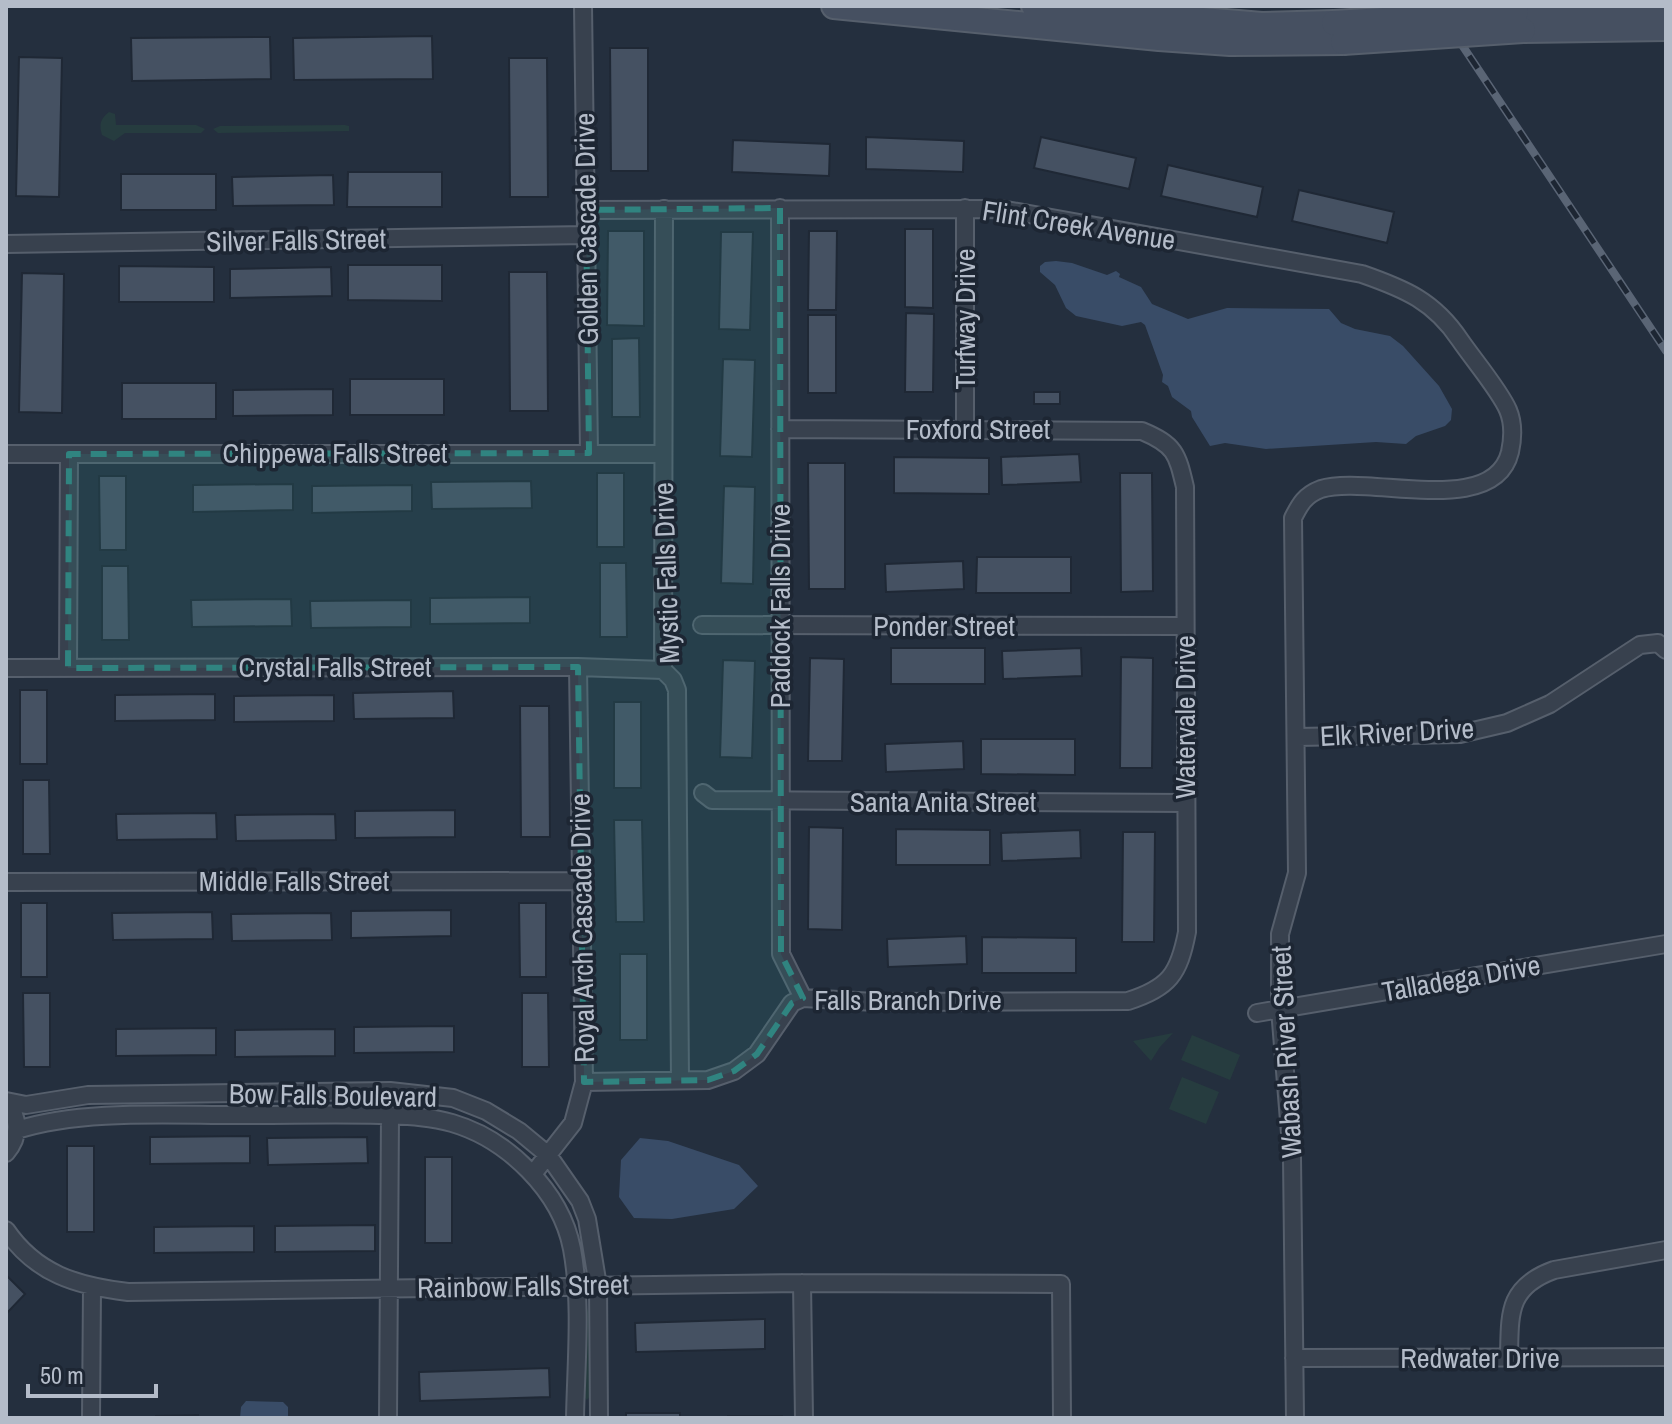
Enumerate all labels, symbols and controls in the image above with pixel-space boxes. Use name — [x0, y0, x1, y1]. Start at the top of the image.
street label: Golden Cascade Drive — [565, 113, 607, 345]
street label: Flint Creek Avenue — [980, 191, 1178, 259]
street label: Silver Falls Street — [206, 219, 386, 261]
street label: Turfway Drive — [946, 249, 984, 389]
street label: Foxford Street — [906, 410, 1050, 448]
street label: Chippewa Falls Street — [223, 434, 447, 472]
street label: Mystic Falls Drive — [644, 482, 688, 664]
street label: Paddock Falls Drive — [761, 504, 799, 708]
street label: Ponder Street — [873, 607, 1015, 645]
street label: Watervale Drive — [1166, 635, 1204, 799]
street label: Crystal Falls Street — [239, 648, 431, 686]
street label: Elk River Drive — [1319, 709, 1475, 755]
street label: Santa Anita Street — [850, 783, 1036, 821]
street label: Royal Arch Cascade Drive — [561, 793, 603, 1063]
street label: Middle Falls Street — [199, 862, 389, 900]
street label: Wabash River Street — [1261, 945, 1311, 1159]
street label: Talladega Drive — [1379, 945, 1543, 1011]
street label: Falls Branch Drive — [814, 981, 1002, 1019]
street label: Bow Falls Boulevard — [229, 1074, 437, 1116]
street label: Rainbow Falls Street — [417, 1265, 629, 1307]
street label: Redwater Drive — [1400, 1339, 1560, 1377]
scale bar — [28, 1348, 156, 1398]
text: 50 m — [40, 1359, 84, 1391]

